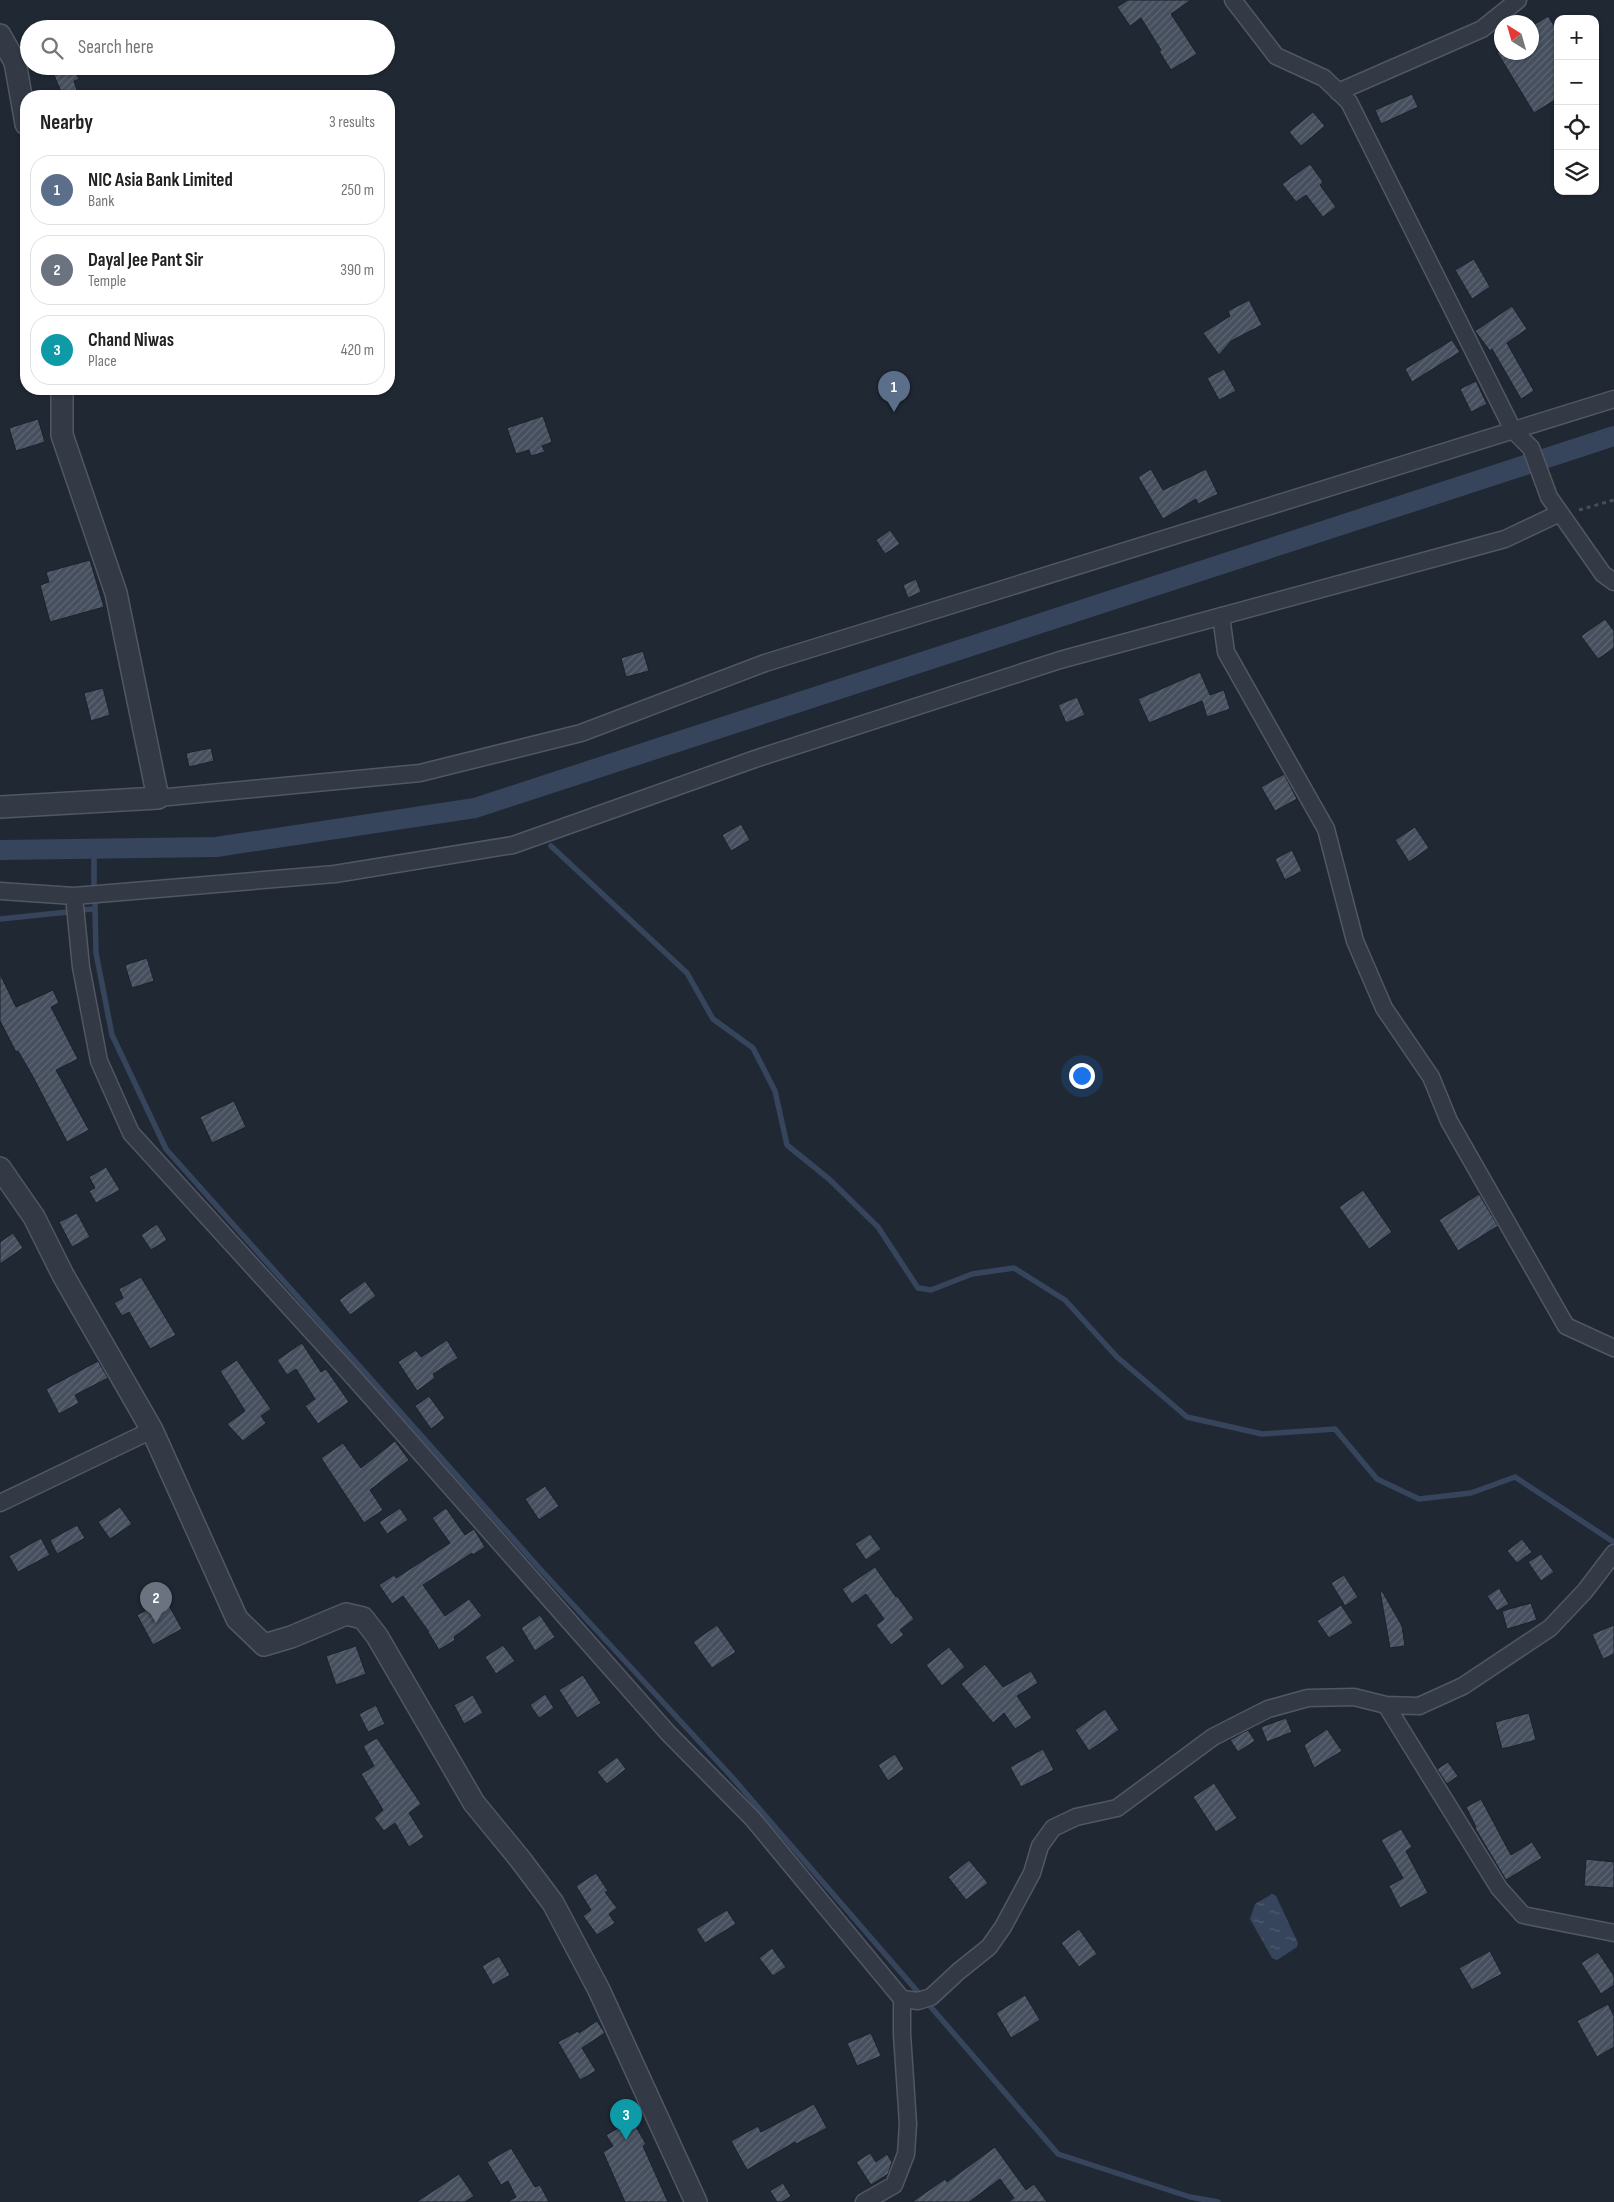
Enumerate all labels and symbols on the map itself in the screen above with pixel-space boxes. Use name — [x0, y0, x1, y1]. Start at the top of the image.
north arrow — [1494, 15, 1539, 60]
pin: 1 — [878, 371, 910, 412]
your location — [1069, 1063, 1095, 1089]
pin: 2 — [140, 1582, 172, 1623]
pin: 3 — [610, 2099, 642, 2140]

